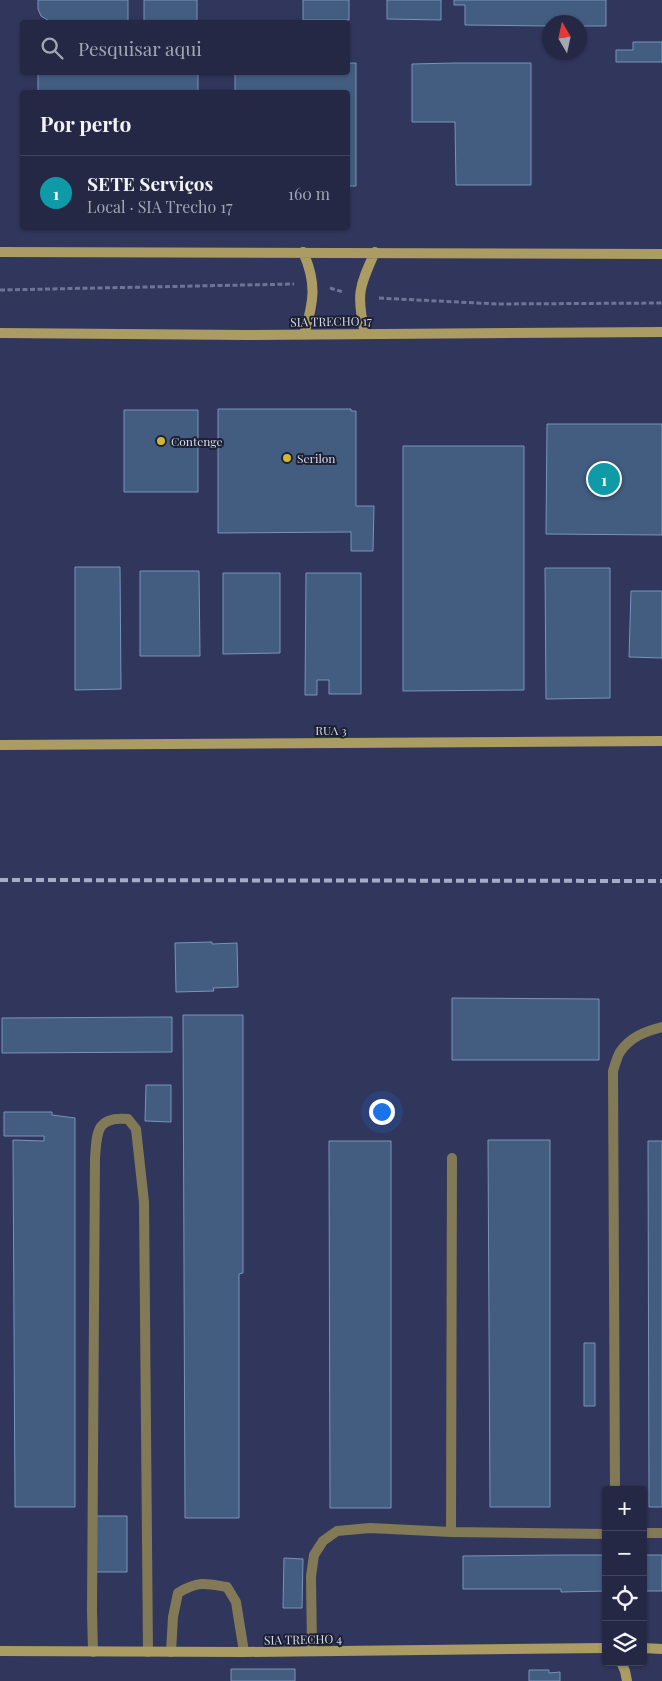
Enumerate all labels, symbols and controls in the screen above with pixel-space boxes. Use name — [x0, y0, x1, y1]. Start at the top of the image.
north arrow — [542, 15, 587, 60]
search box — [20, 20, 350, 75]
icon: search — [38, 34, 66, 62]
text: Pesquisar aqui — [78, 35, 202, 61]
text: Por perto — [40, 109, 131, 137]
text: SETE Serviços — [87, 170, 213, 196]
text: 1 — [53, 183, 59, 204]
text: 160 m — [288, 183, 330, 204]
text: Local · SIA Trecho 17 — [87, 196, 233, 217]
street label: SIA TRECHO 17 — [290, 312, 372, 330]
place label: Contenge — [171, 433, 223, 449]
marker: Contenge — [155, 435, 167, 447]
place label: Serilon — [297, 450, 335, 466]
marker: Serilon — [281, 452, 293, 464]
pin: 1 — [588, 460, 620, 498]
street label: RUA 3 — [315, 722, 347, 738]
your location — [369, 1099, 395, 1125]
map controls — [602, 1486, 647, 1666]
button: + — [602, 1486, 647, 1531]
button: − — [602, 1531, 647, 1576]
button: locate — [602, 1576, 647, 1621]
button: layers — [602, 1621, 647, 1666]
street label: SIA TRECHO 4 — [264, 1630, 342, 1648]

